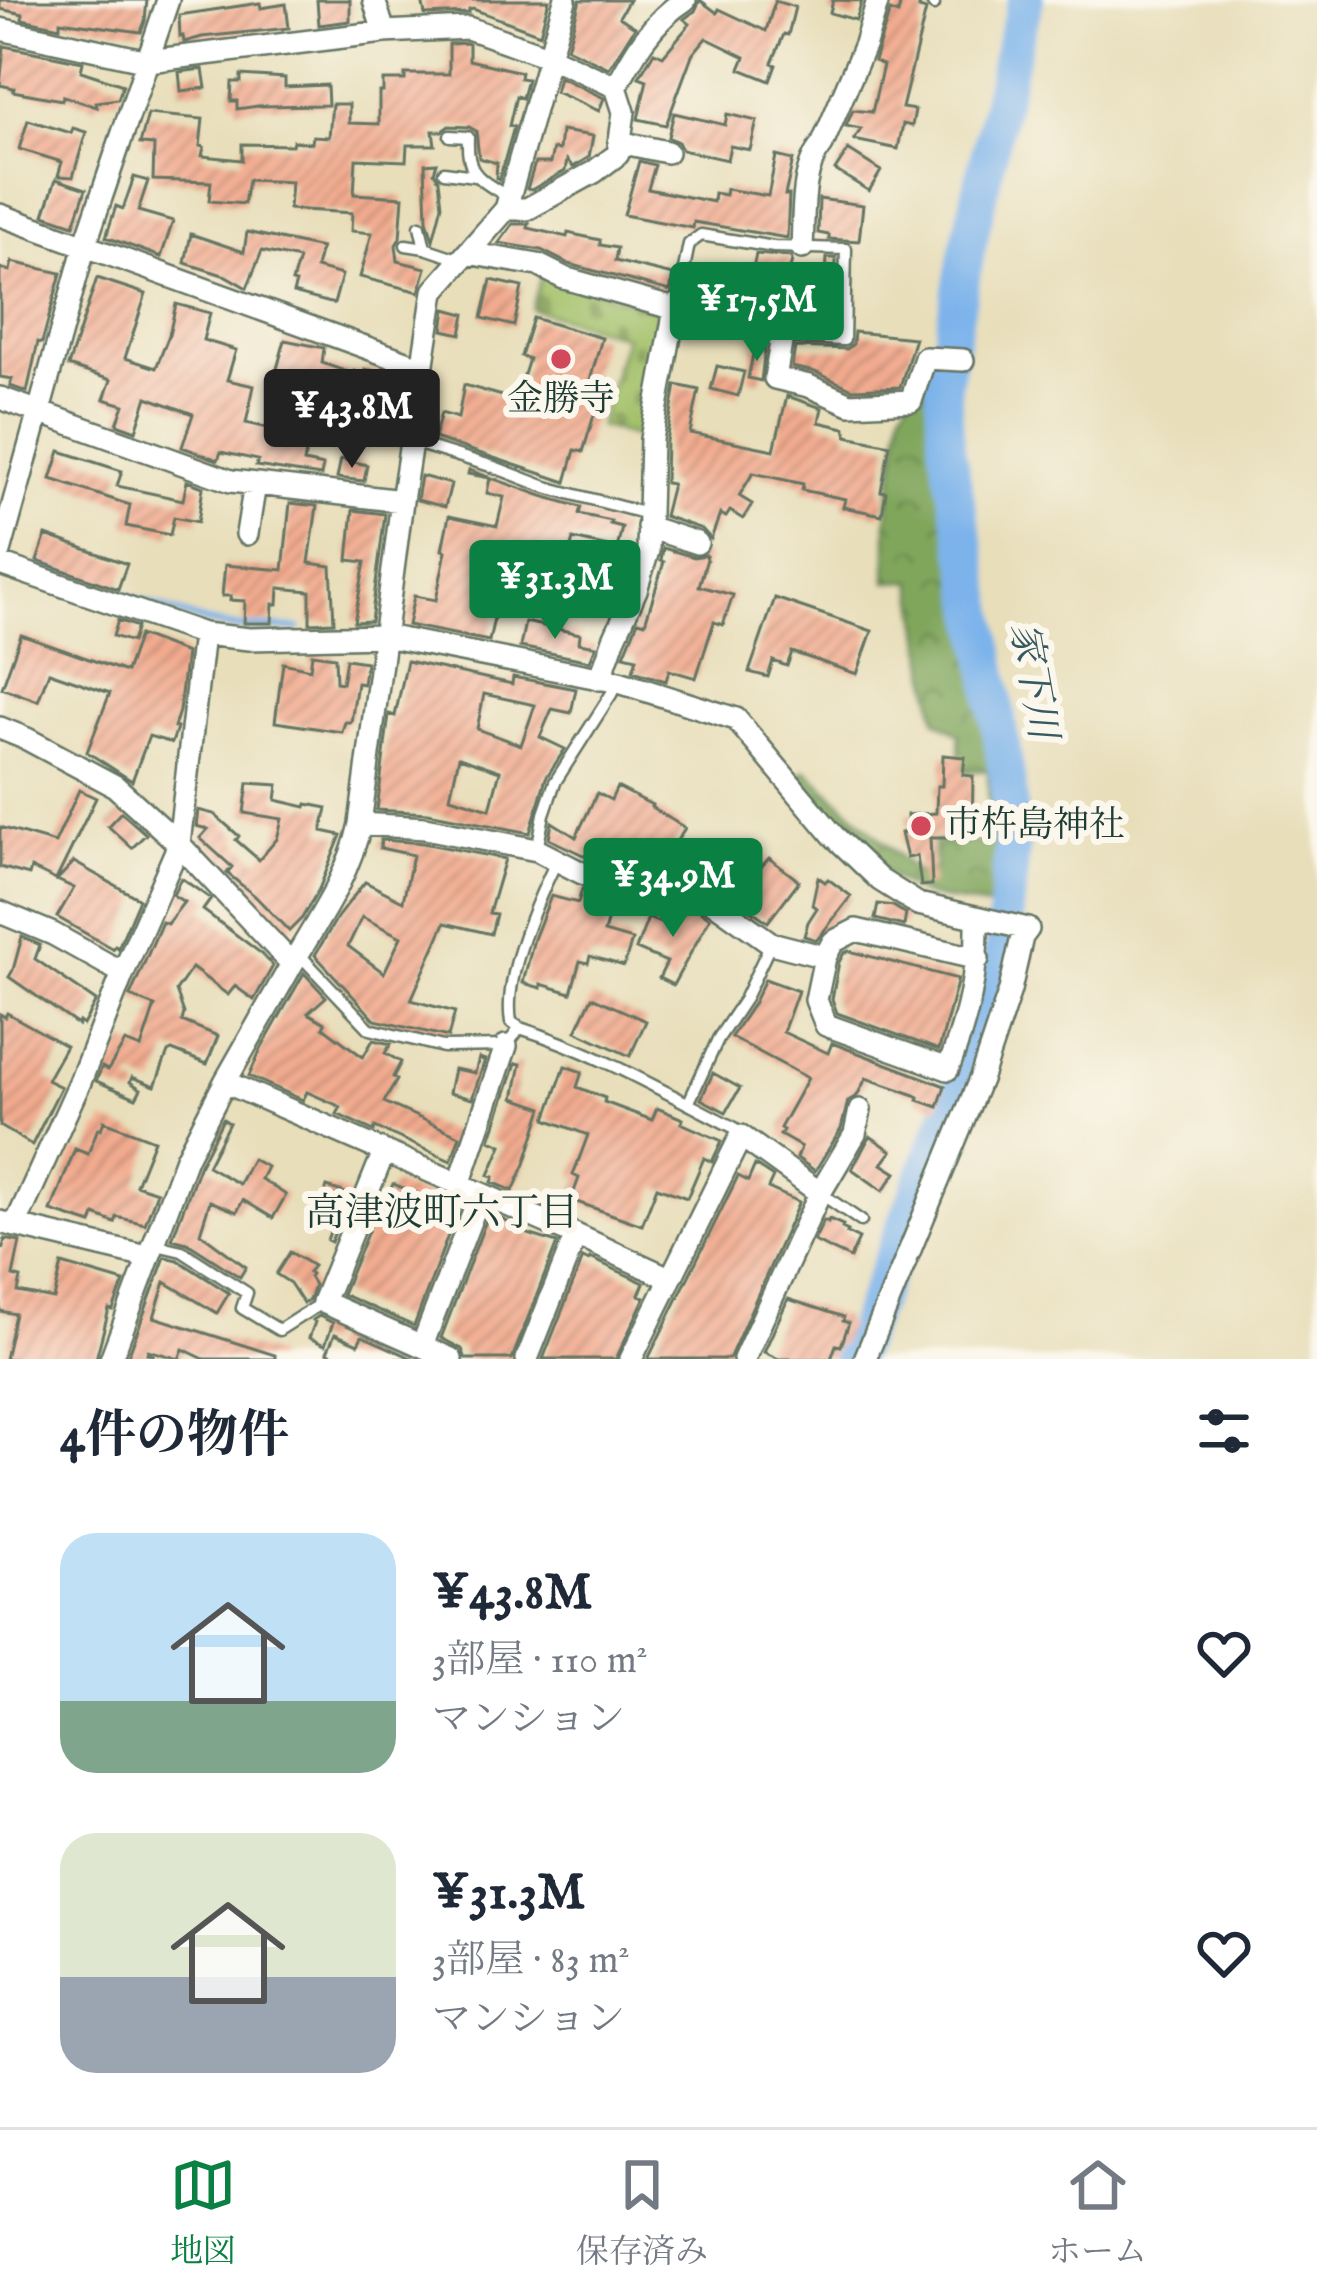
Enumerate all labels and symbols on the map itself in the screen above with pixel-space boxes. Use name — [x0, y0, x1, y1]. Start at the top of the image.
pin: ¥17.5M — [659, 262, 855, 364]
marker: 金勝寺 — [548, 346, 574, 372]
pin: ¥43.8M — [254, 369, 450, 471]
place label: 金勝寺 — [507, 377, 615, 423]
pin: ¥31.3M — [457, 540, 653, 642]
water label: 家下川 — [998, 619, 1067, 747]
place label: 市杵島神社 — [945, 803, 1125, 849]
marker: 市杵島神社 — [908, 813, 934, 839]
pin: ¥34.9M — [575, 838, 771, 940]
district label: 高津波町六丁目 — [305, 1190, 579, 1239]

